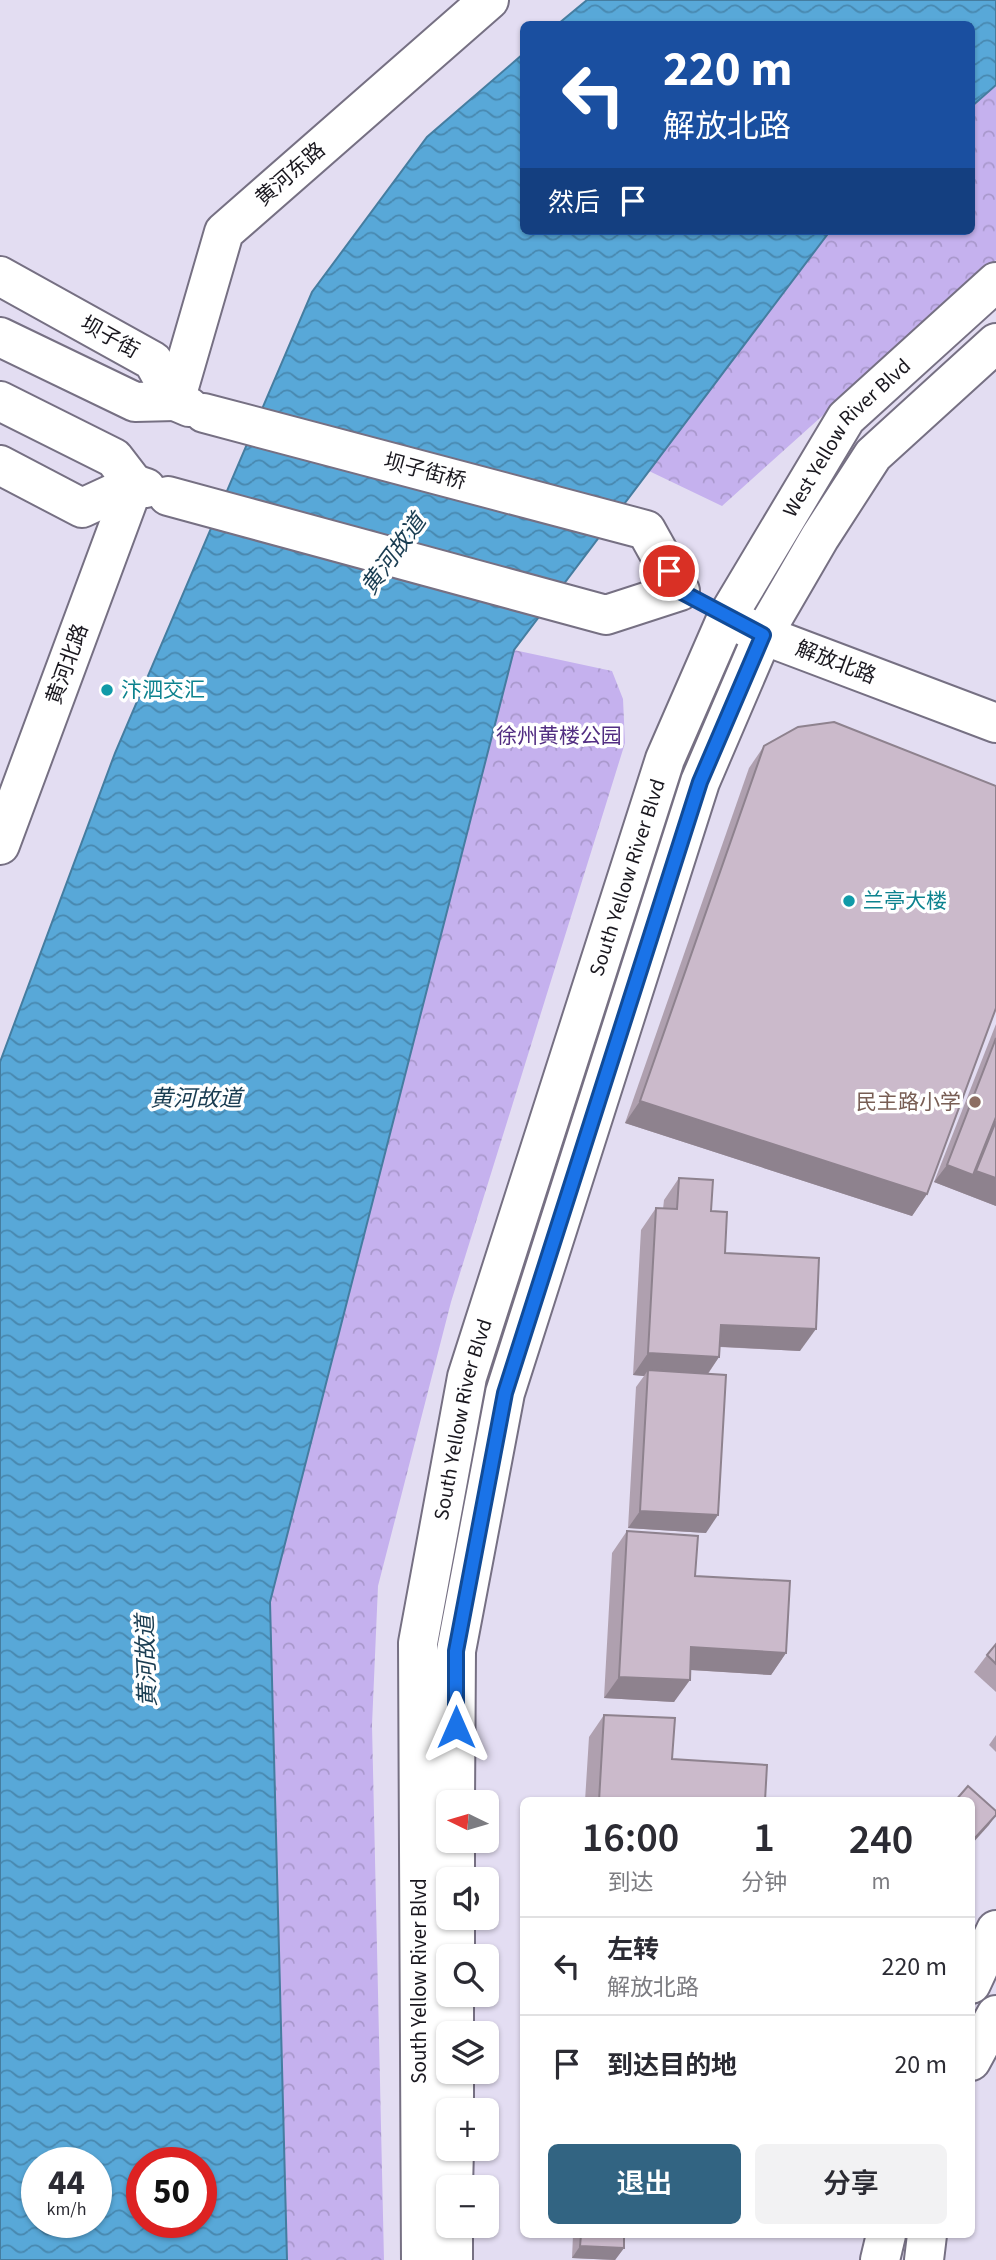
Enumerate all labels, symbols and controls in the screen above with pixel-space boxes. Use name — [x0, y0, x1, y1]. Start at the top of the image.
text: 220 m — [663, 35, 792, 105]
icon: left — [548, 49, 639, 140]
text: 解放北路 — [663, 104, 791, 150]
street label: 黄河东路 — [248, 135, 332, 213]
icon: arrive — [614, 182, 652, 220]
text: 然后 — [548, 184, 600, 221]
street label: 坝子街 — [75, 309, 145, 365]
street label: West Yellow River Blvd — [775, 351, 917, 523]
street label: 坝子街桥 — [381, 446, 469, 496]
water label: 黄河故道 — [353, 505, 436, 601]
pin — [639, 541, 699, 601]
icon: arrive — [650, 552, 688, 590]
street label: 黄河北路 — [39, 619, 95, 709]
street label: 解放北路 — [791, 633, 881, 691]
place label: 汴泗交汇 — [121, 675, 205, 705]
marker: 汴泗交汇 — [99, 682, 115, 698]
park label: 徐州黄楼公园 — [496, 721, 622, 751]
street label: South Yellow River Blvd — [581, 775, 673, 980]
place label: 兰亭大楼 — [863, 886, 947, 916]
marker: 兰亭大楼 — [841, 893, 857, 909]
water label: 黄河故道 — [150, 1082, 245, 1115]
place label: 民主路小学 — [856, 1087, 961, 1117]
marker: 民主路小学 — [967, 1094, 983, 1110]
street label: South Yellow River Blvd — [426, 1315, 500, 1523]
water label: 黄河故道 — [128, 1611, 165, 1708]
position arrow — [419, 1690, 493, 1764]
north arrow — [436, 1790, 499, 1853]
map controls — [436, 1790, 499, 2238]
text: 16:00 — [582, 1808, 679, 1868]
text: 1 — [753, 1808, 775, 1868]
text: 240 — [849, 1810, 913, 1870]
text: m — [871, 1865, 891, 1898]
text: 到达 — [608, 1866, 654, 1899]
text: 分钟 — [741, 1866, 787, 1899]
button: sound — [436, 1867, 499, 1930]
street label: South Yellow River Blvd — [404, 1878, 434, 2084]
text: 左转 — [607, 1931, 659, 1968]
button: search — [436, 1944, 499, 2007]
icon: left — [548, 1947, 586, 1985]
text: 220 m — [881, 1948, 947, 1985]
text: 解放北路 — [607, 1971, 699, 2004]
button: layers — [436, 2021, 499, 2084]
icon: arrive — [548, 2045, 586, 2083]
text: 20 m — [894, 2046, 947, 2083]
text: 到达目的地 — [607, 2047, 737, 2084]
button: + — [436, 2098, 499, 2161]
button: 退出 — [548, 2144, 741, 2224]
button: 分享 — [755, 2144, 947, 2224]
speed limit sign: 50 — [126, 2147, 217, 2238]
text: 44 — [48, 2158, 85, 2208]
button: − — [436, 2175, 499, 2238]
text: km/h — [47, 2197, 86, 2222]

